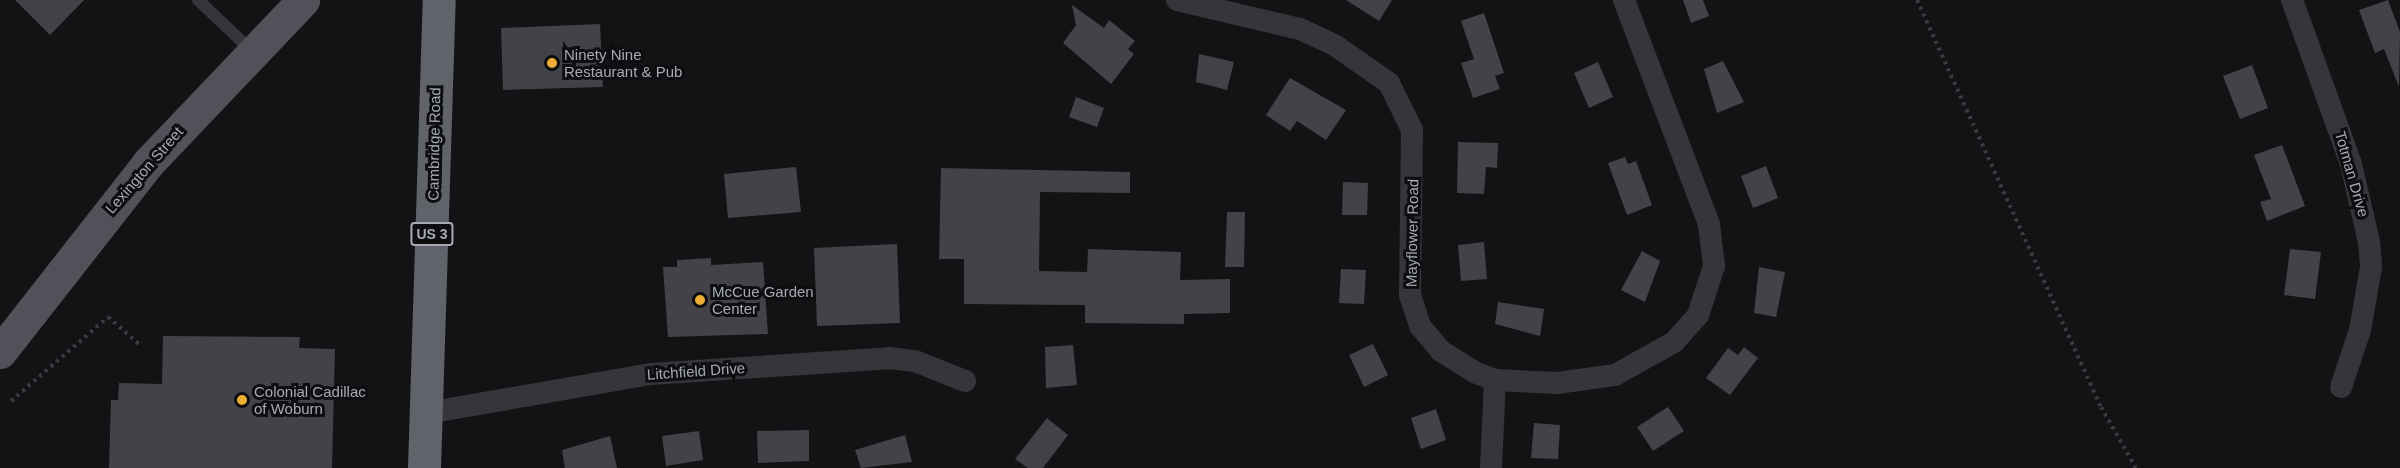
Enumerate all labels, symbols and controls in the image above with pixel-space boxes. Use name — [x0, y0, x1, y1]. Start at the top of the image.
place label: Ninety Nine Restaurant & Pub — [564, 45, 682, 80]
marker: Ninety Nine Restaurant & Pub — [545, 56, 559, 70]
street label: Cambridge Road — [424, 87, 444, 201]
street label: Lexington Street — [101, 123, 187, 217]
street label: Totman Drive — [2331, 129, 2373, 219]
street label: Mayflower Road — [1402, 179, 1422, 287]
road number: US 3 — [410, 223, 454, 245]
place label: McCue Garden Center — [712, 282, 814, 317]
marker: McCue Garden Center — [693, 293, 707, 307]
street label: Litchfield Drive — [646, 359, 746, 383]
place label: Colonial Cadillac of Woburn — [254, 382, 366, 417]
marker: Colonial Cadillac of Woburn — [235, 393, 249, 407]

